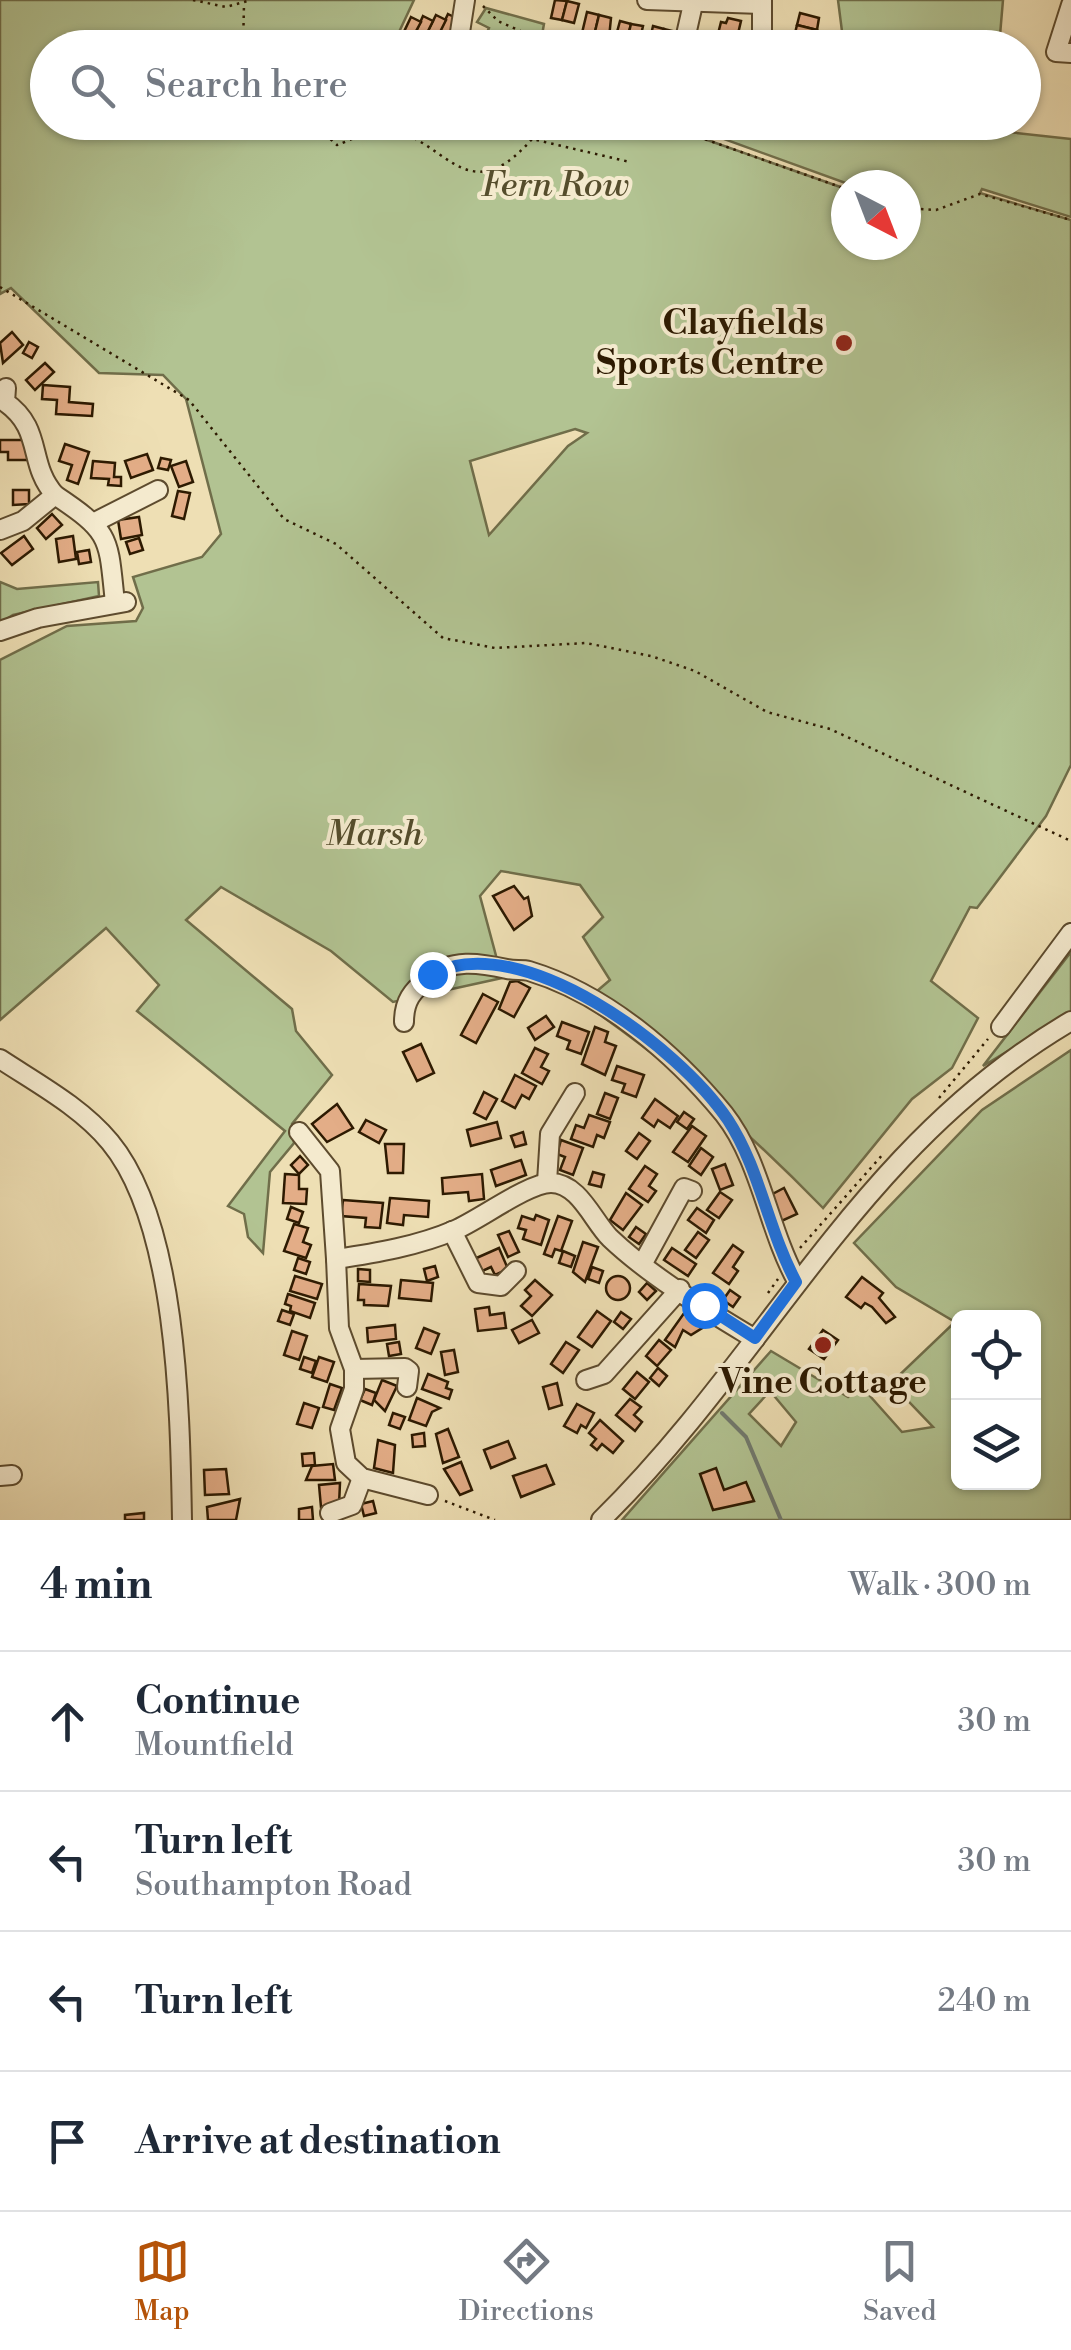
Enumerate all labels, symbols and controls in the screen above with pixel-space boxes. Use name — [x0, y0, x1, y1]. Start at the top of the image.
search box — [30, 30, 1041, 140]
icon: search — [65, 58, 120, 113]
text: Search here — [145, 62, 348, 109]
park label: Fern Row — [481, 164, 629, 207]
north arrow — [831, 170, 921, 260]
place label: Clayfields Sports Centre — [596, 302, 824, 385]
marker: Clayfields Sports Centre — [833, 332, 855, 354]
park label: Marsh — [325, 813, 423, 856]
route end — [410, 952, 456, 998]
route start — [682, 1283, 728, 1329]
map controls — [951, 1310, 1041, 1490]
button: locate — [951, 1310, 1041, 1400]
marker: Vine Cottage — [812, 1334, 834, 1356]
place label: Vine Cottage — [718, 1361, 927, 1404]
button: layers — [951, 1400, 1041, 1490]
text: 4 min — [40, 1559, 152, 1612]
text: Walk · 300 m — [848, 1565, 1031, 1605]
text: Continue — [135, 1678, 300, 1725]
icon: ahead — [40, 1694, 95, 1749]
text: 30 m — [957, 1701, 1031, 1741]
text: Mountfield — [135, 1725, 293, 1765]
text: Turn left — [135, 1818, 292, 1865]
icon: left — [40, 1834, 95, 1889]
text: 30 m — [957, 1841, 1031, 1881]
text: Southampton Road — [135, 1865, 412, 1905]
icon: left — [40, 1974, 95, 2029]
text: Turn left — [135, 1978, 292, 2025]
text: 240 m — [938, 1981, 1031, 2021]
icon: arrive — [40, 2114, 95, 2169]
text: Arrive at destination — [135, 2118, 501, 2165]
tab: Map — [135, 2234, 190, 2329]
tab: Directions — [459, 2234, 594, 2329]
tab: Saved — [863, 2234, 936, 2329]

